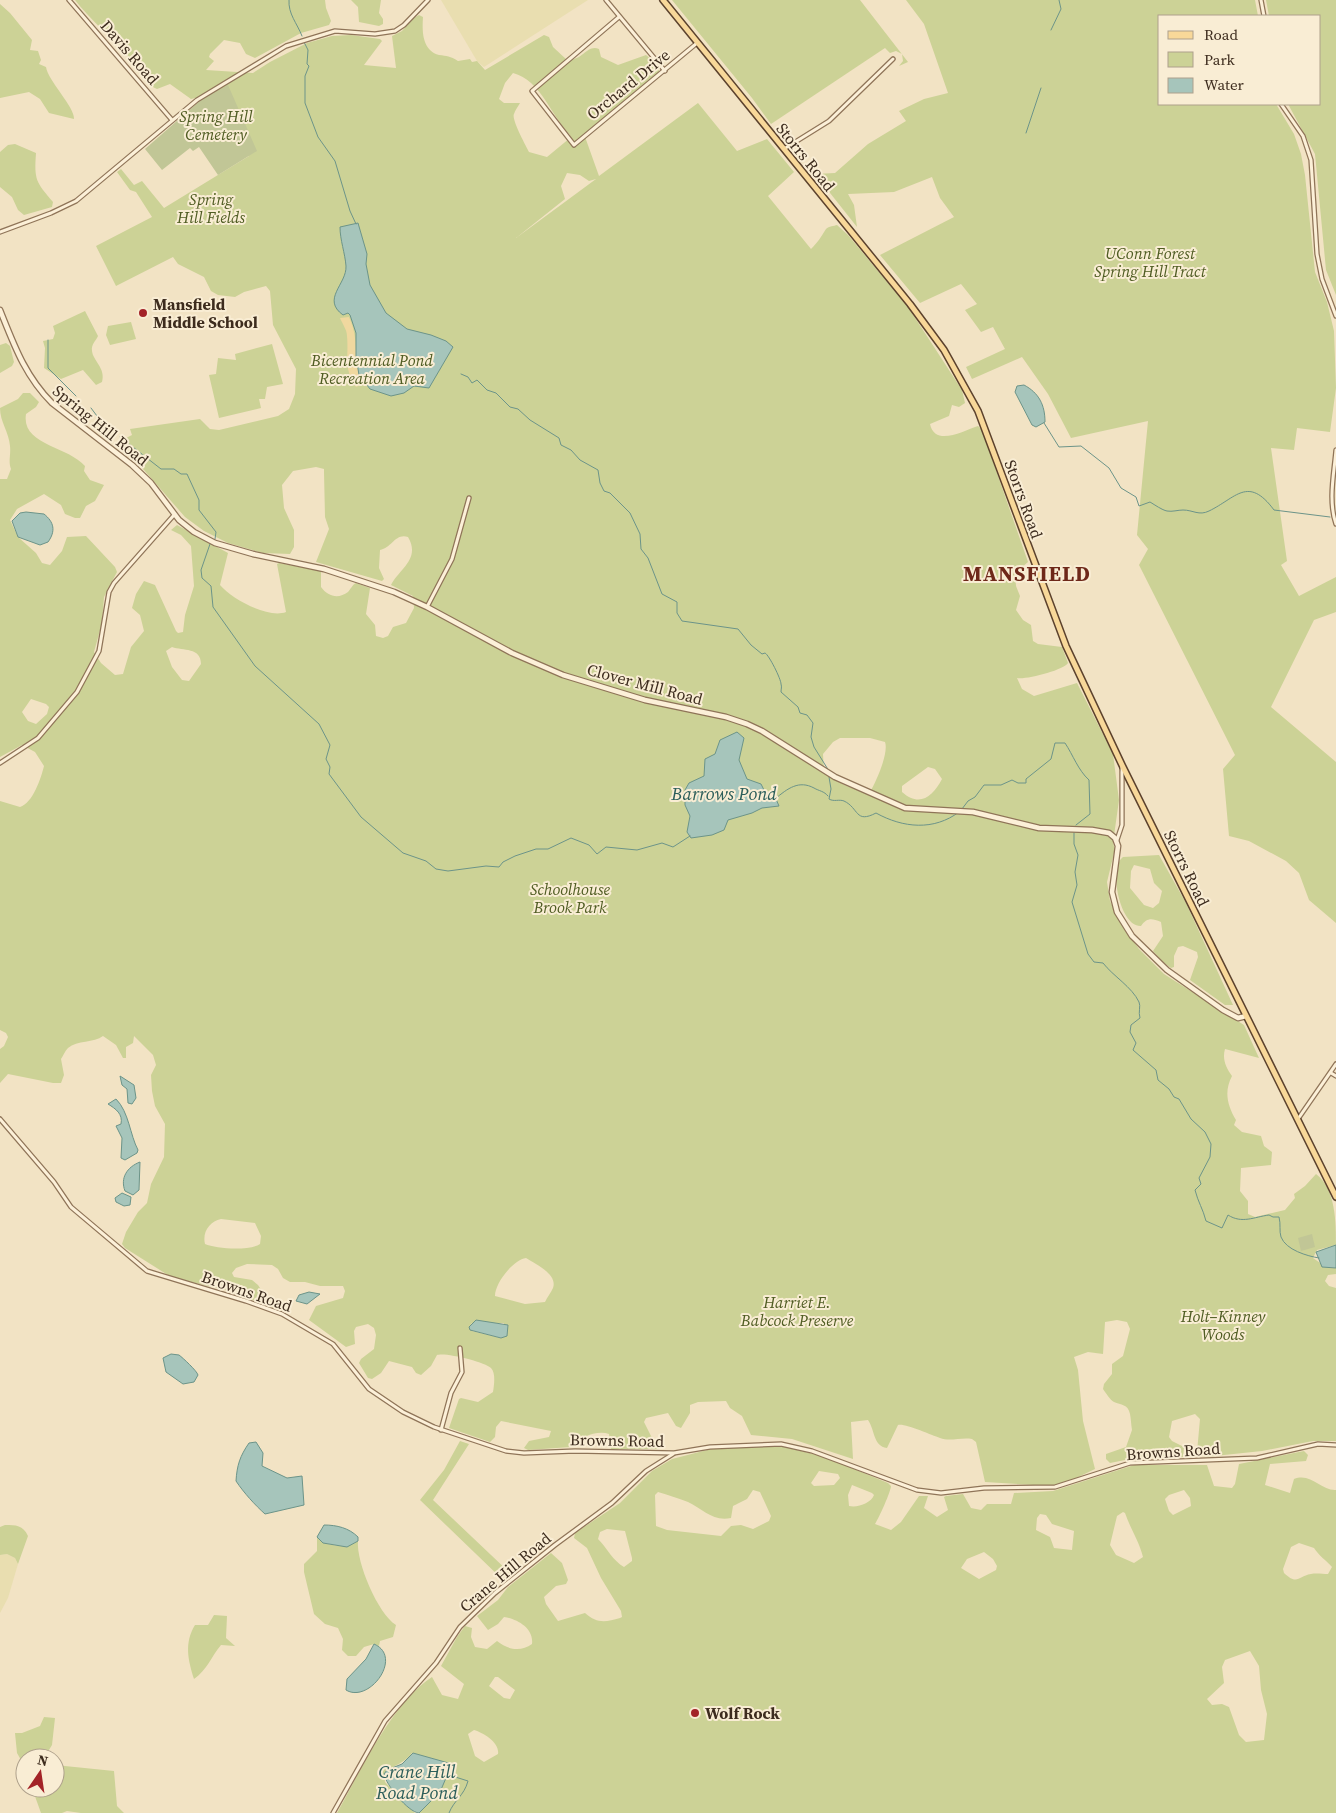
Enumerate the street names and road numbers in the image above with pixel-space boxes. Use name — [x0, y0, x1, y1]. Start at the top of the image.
street label: Davis Road — [96, 15, 164, 89]
street label: Orchard Drive — [582, 44, 674, 124]
street label: Storrs Road — [772, 118, 840, 196]
street label: Spring Hill Road — [48, 379, 154, 471]
street label: Storrs Road — [1000, 457, 1048, 541]
street label: Clover Mill Road — [585, 658, 705, 710]
street label: Storrs Road — [1159, 826, 1215, 910]
street label: Browns Road — [199, 1265, 295, 1317]
street label: Browns Road — [570, 1428, 664, 1452]
street label: Browns Road — [1125, 1437, 1221, 1465]
street label: Crane Hill Road — [455, 1527, 555, 1617]

